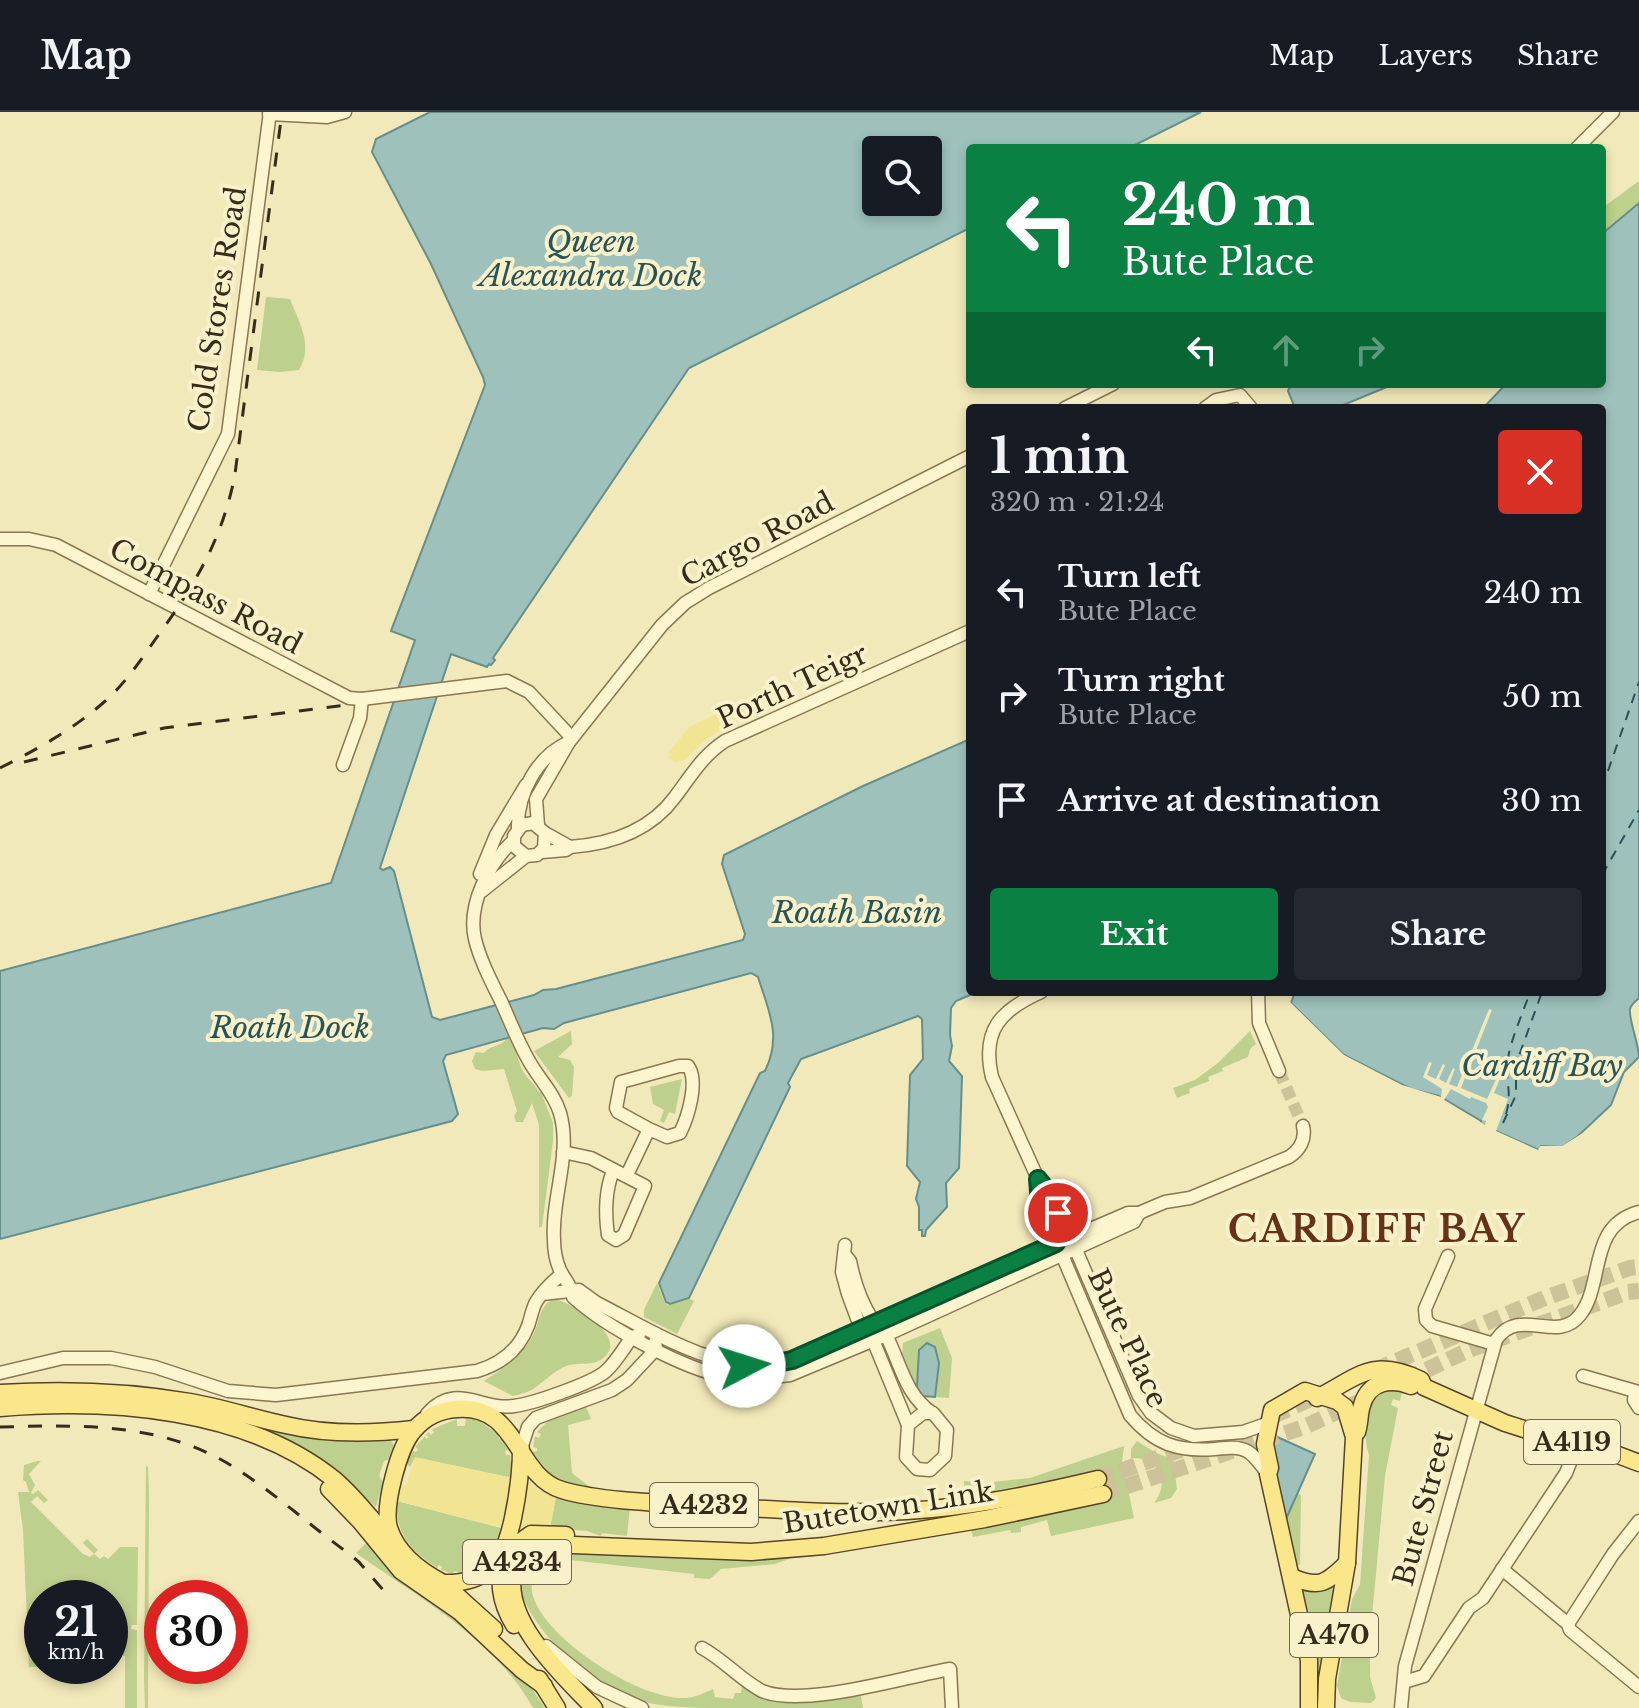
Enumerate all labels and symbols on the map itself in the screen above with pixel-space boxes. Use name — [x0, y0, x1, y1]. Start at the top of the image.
street label: Cold Stores Road — [181, 184, 254, 434]
water label: Queen Alexandra Dock — [476, 223, 702, 294]
street label: Cargo Road — [674, 484, 840, 595]
street label: Compass Road — [103, 531, 308, 662]
street label: Porth Teigr — [711, 636, 874, 737]
water label: Roath Basin — [771, 894, 942, 931]
water label: Roath Dock — [209, 1009, 370, 1046]
water label: Cardiff Bay — [1461, 1047, 1623, 1084]
pin — [1024, 1179, 1092, 1247]
district label: CARDIFF BAY — [1228, 1207, 1526, 1252]
street label: Bute Place — [1080, 1263, 1175, 1413]
position arrow — [702, 1324, 786, 1408]
road number: A4119 — [1524, 1420, 1620, 1464]
street label: Bute Street — [1386, 1426, 1461, 1589]
street label: Butetown Link — [780, 1473, 997, 1541]
road number: A4232 — [650, 1483, 758, 1527]
road number: A4234 — [463, 1540, 571, 1584]
speed limit sign: 30 — [144, 1580, 248, 1684]
road number: A470 — [1290, 1613, 1378, 1657]

